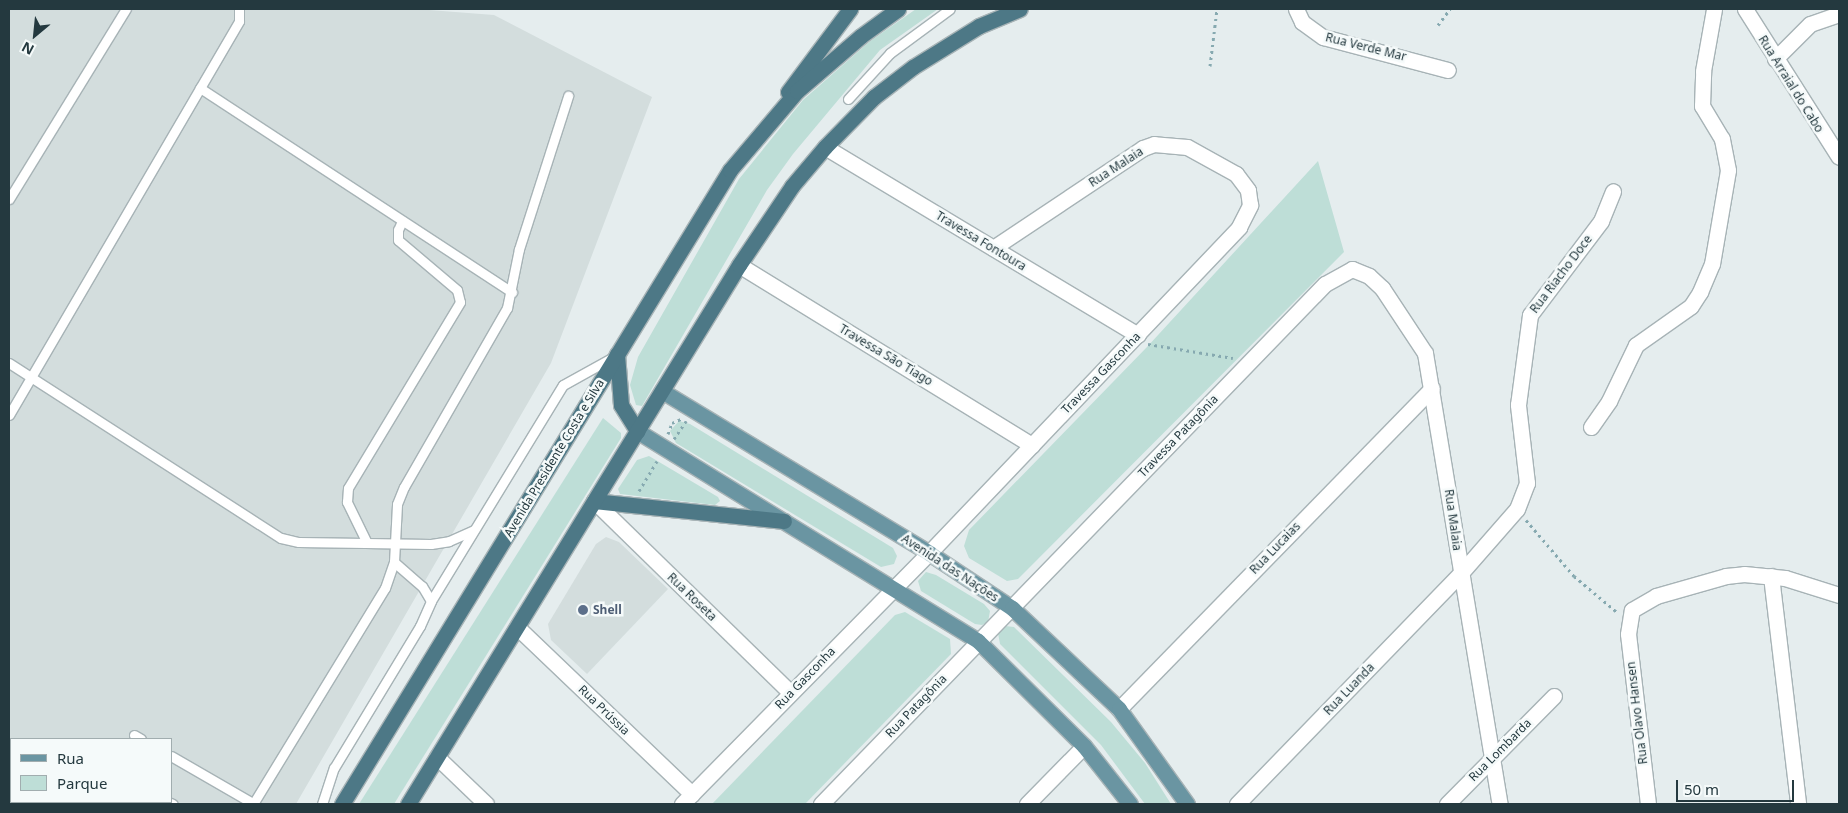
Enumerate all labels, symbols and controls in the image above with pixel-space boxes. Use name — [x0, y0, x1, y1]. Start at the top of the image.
north arrow — [10, 10, 60, 60]
street label: Rua Verde Mar — [1324, 30, 1408, 64]
street label: Rua Arraial do Cabo — [1755, 33, 1827, 135]
text: N — [18, 38, 37, 60]
street label: Rua Malaia — [1086, 144, 1146, 190]
street label: Travessa Fontoura — [933, 208, 1029, 274]
street label: Rua Riacho Doce — [1527, 232, 1595, 316]
street label: Travessa São Tiago — [837, 321, 935, 389]
street label: Travessa Gasconha — [1058, 329, 1144, 417]
street label: Avenida Presidente Costa e Silva — [501, 376, 607, 540]
street label: Travessa Patagônia — [1135, 392, 1221, 480]
street label: Rua Malaia — [1442, 488, 1464, 552]
street label: Rua Lucaias — [1247, 519, 1303, 577]
street label: Avenida das Nações — [899, 531, 1001, 605]
street label: Rua Roseta — [664, 570, 720, 624]
place label: Shell — [593, 603, 622, 617]
marker: Shell — [577, 604, 589, 616]
street label: Rua Gasconha — [772, 644, 838, 712]
street label: Rua Luanda — [1321, 660, 1377, 718]
street label: Rua Olavo Hansen — [1624, 661, 1650, 765]
street label: Rua Patagônia — [882, 672, 950, 740]
street label: Rua Prússia — [575, 682, 633, 738]
street label: Rua Lombarda — [1466, 716, 1534, 784]
legend — [10, 738, 172, 803]
text: Rua — [57, 748, 84, 768]
scale bar — [1678, 770, 1796, 802]
text: Parque — [57, 773, 107, 793]
text: 50 m — [1684, 779, 1719, 799]

